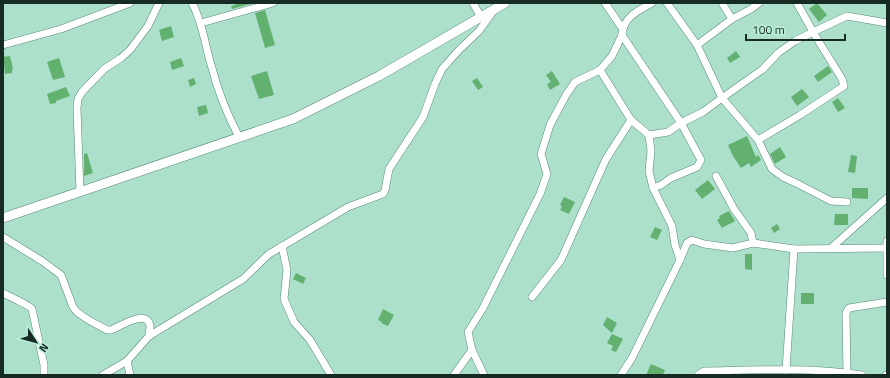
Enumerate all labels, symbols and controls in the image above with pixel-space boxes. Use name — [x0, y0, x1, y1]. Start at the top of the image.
scale bar — [746, 16, 845, 42]
text: 100 m — [752, 20, 785, 39]
north arrow — [16, 322, 56, 362]
text: N — [35, 340, 53, 356]

